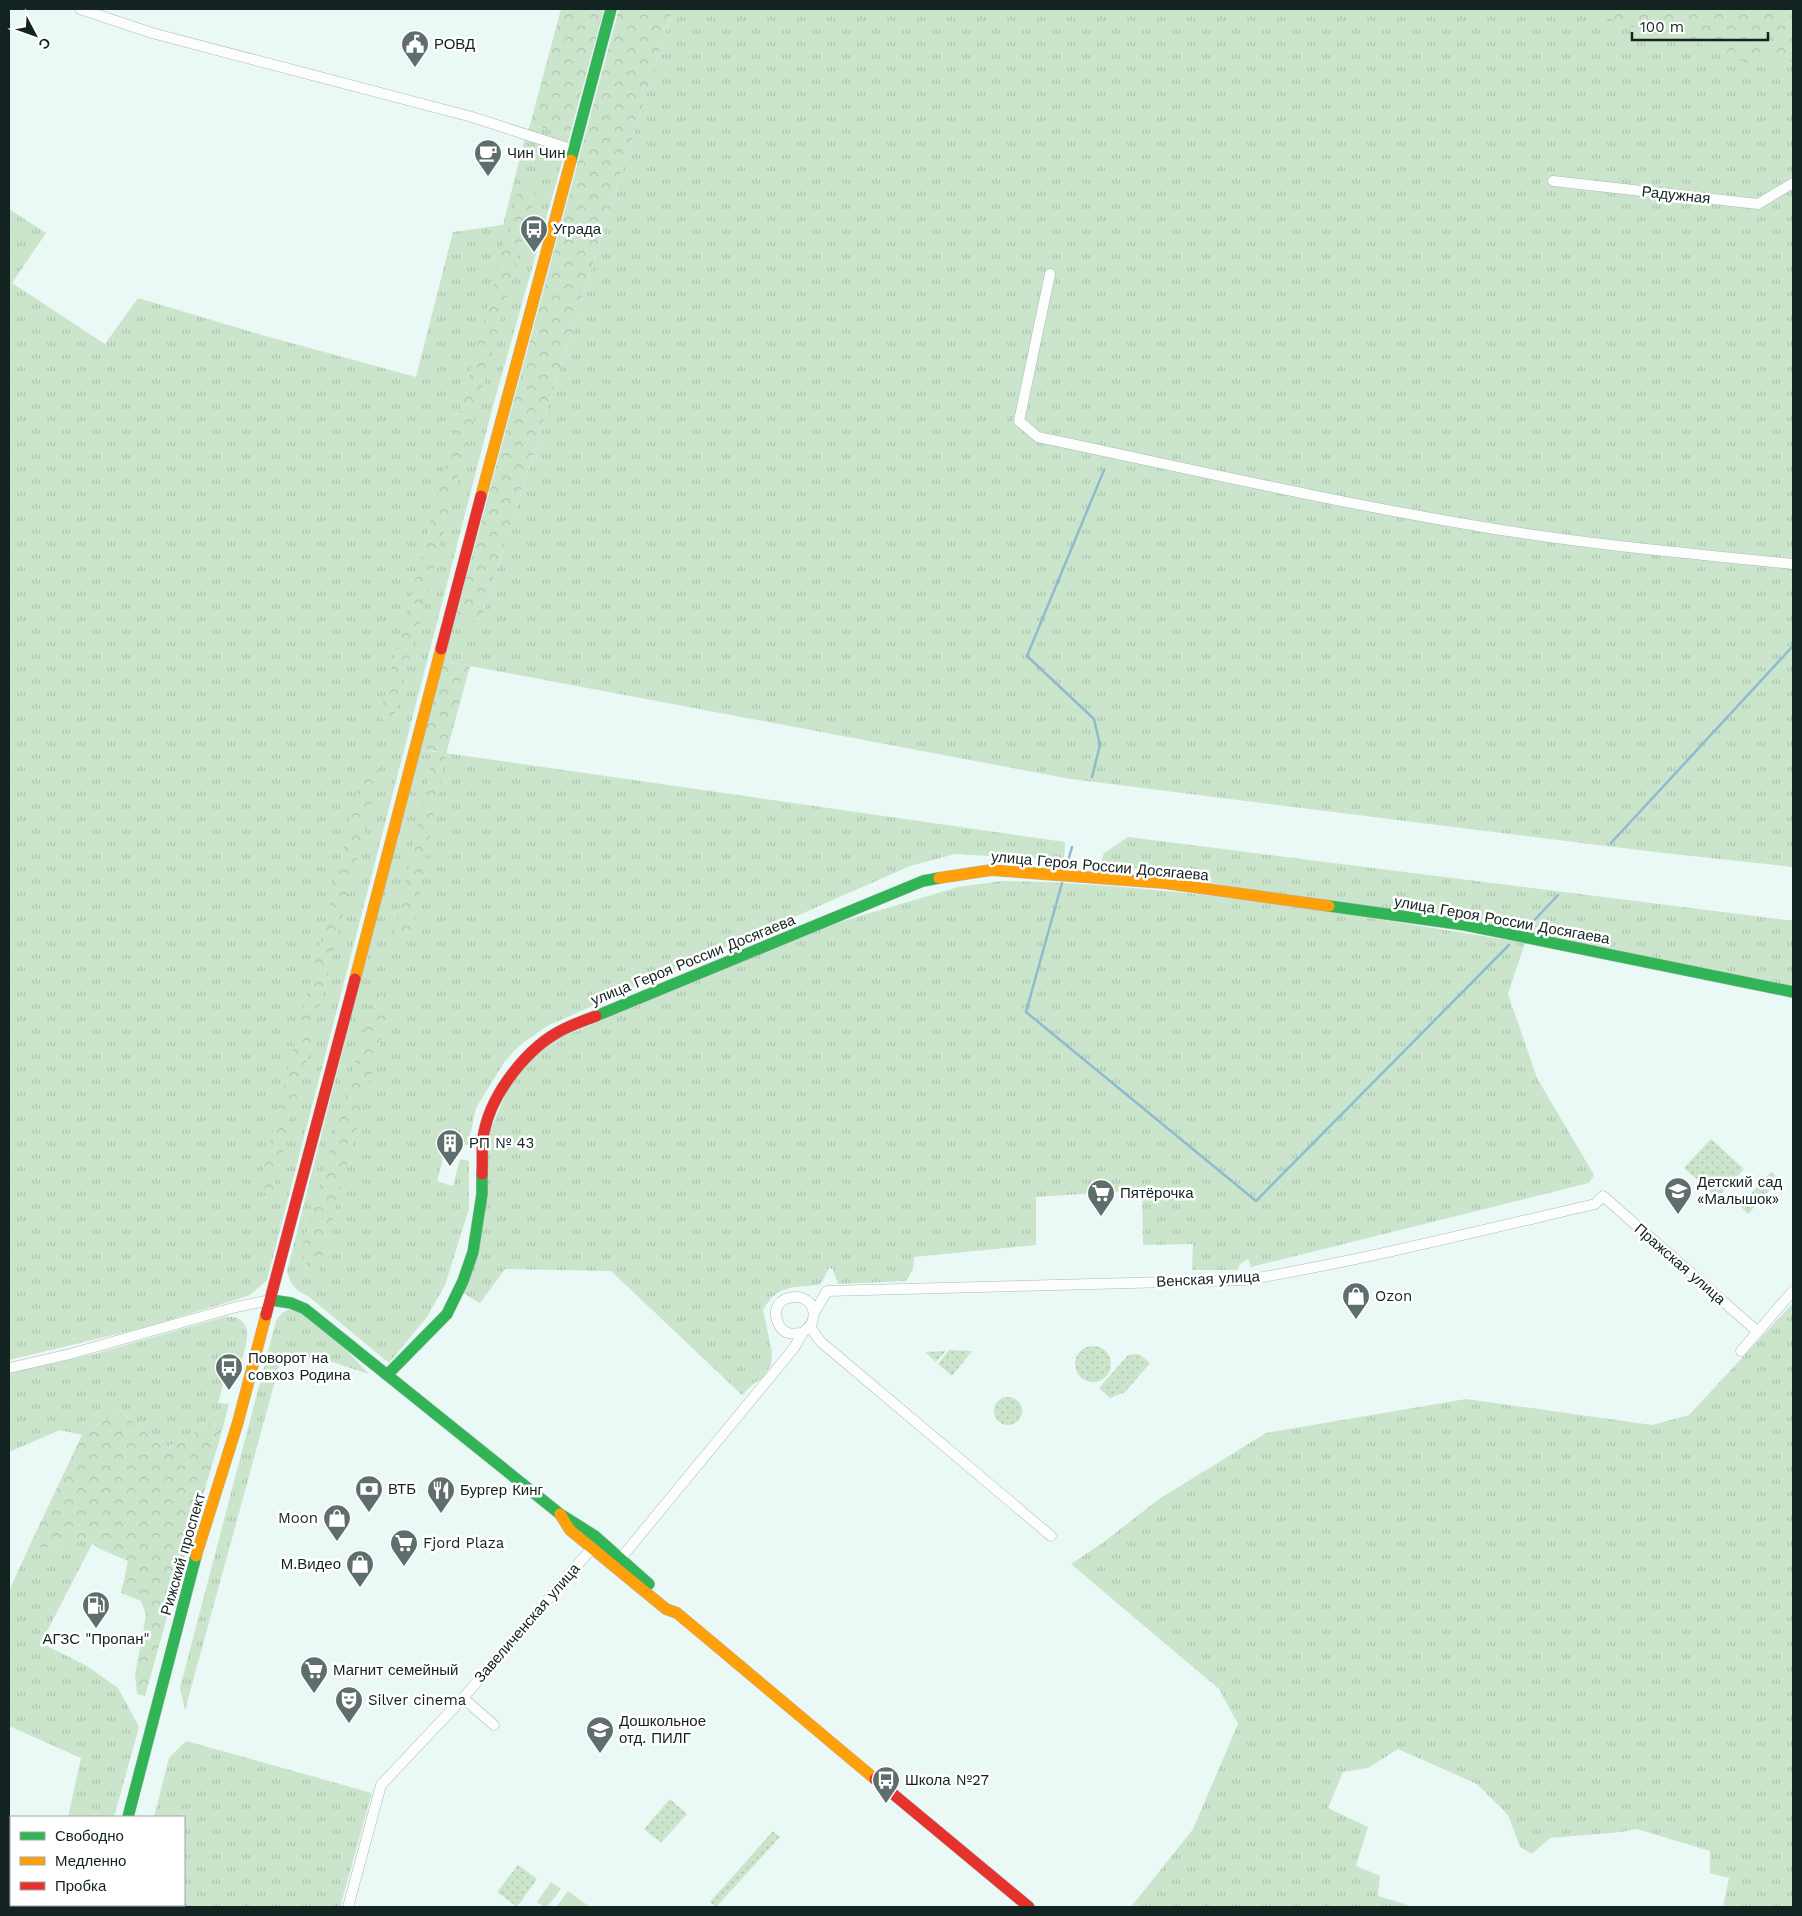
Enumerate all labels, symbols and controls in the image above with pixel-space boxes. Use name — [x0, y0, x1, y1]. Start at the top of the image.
north arrow — [10, 10, 60, 60]
scale bar — [1632, 10, 1768, 42]
text: 100 m — [1640, 18, 1684, 36]
public building icon: РОВД — [400, 29, 430, 68]
text: С — [35, 34, 54, 53]
place label: РОВД — [434, 35, 475, 53]
cafe icon: Чин Чин — [473, 138, 503, 177]
place label: Чин Чин — [507, 144, 565, 162]
street label: Радужная — [1641, 182, 1711, 208]
bus stop icon: Уграда — [519, 214, 549, 253]
place label: Уграда — [553, 220, 602, 238]
street label: улица Героя России Досягаева — [990, 848, 1210, 885]
street label: улица Героя России Досягаева — [1393, 892, 1612, 948]
street label: улица Героя России Досягаева — [588, 910, 798, 1009]
building icon: РП № 43 — [435, 1128, 465, 1167]
place label: РП № 43 — [469, 1134, 534, 1152]
place label: Детский сад «Малышок» — [1697, 1173, 1782, 1208]
school or university icon: Детский сад «Малышок» — [1663, 1176, 1693, 1215]
supermarket icon: Пятёрочка — [1086, 1178, 1116, 1217]
place label: Пятёрочка — [1120, 1184, 1194, 1202]
street label: Пражская улица — [1631, 1220, 1730, 1309]
street label: Венская улица — [1156, 1267, 1261, 1291]
shop icon: Ozon — [1341, 1281, 1371, 1320]
place label: Ozon — [1375, 1287, 1412, 1305]
place label: Поворот на совхоз Родина — [248, 1349, 351, 1384]
bus stop icon: Поворот на совхоз Родина — [214, 1352, 244, 1391]
bank icon: ВТБ — [354, 1474, 384, 1513]
restaurant icon: Бургер Кинг — [426, 1475, 456, 1514]
place label: ВТБ — [388, 1480, 416, 1498]
place label: Бургер Кинг — [460, 1481, 544, 1499]
street label: Рижский проспект — [157, 1490, 209, 1617]
shop icon: Moon — [322, 1503, 352, 1542]
place label: Moon — [278, 1509, 318, 1527]
supermarket icon: Fjord Plaza — [389, 1528, 419, 1567]
place label: Fjord Plaza — [423, 1534, 505, 1552]
shop icon: М.Видео — [345, 1549, 375, 1588]
place label: М.Видео — [281, 1555, 341, 1573]
street label: Завеличенская улица — [470, 1559, 584, 1686]
fuel station icon: АГЗС "Пропан" — [81, 1590, 111, 1629]
place label: АГЗС "Пропан" — [43, 1630, 149, 1648]
supermarket icon: Магнит семейный — [299, 1655, 329, 1694]
place label: Магнит семейный — [333, 1661, 458, 1679]
theatre icon: Silver cinema — [334, 1685, 364, 1724]
place label: Silver cinema — [368, 1691, 467, 1709]
place label: Дошкольное отд. ПИЛГ — [619, 1712, 706, 1747]
school or university icon: Дошкольное отд. ПИЛГ — [585, 1715, 615, 1754]
bus stop icon: Школа №27 — [871, 1765, 901, 1804]
place label: Школа №27 — [905, 1771, 989, 1789]
legend — [10, 1816, 185, 1906]
text: Свободно — [55, 1827, 124, 1845]
text: Медленно — [55, 1852, 126, 1870]
text: Пробка — [55, 1877, 107, 1895]

